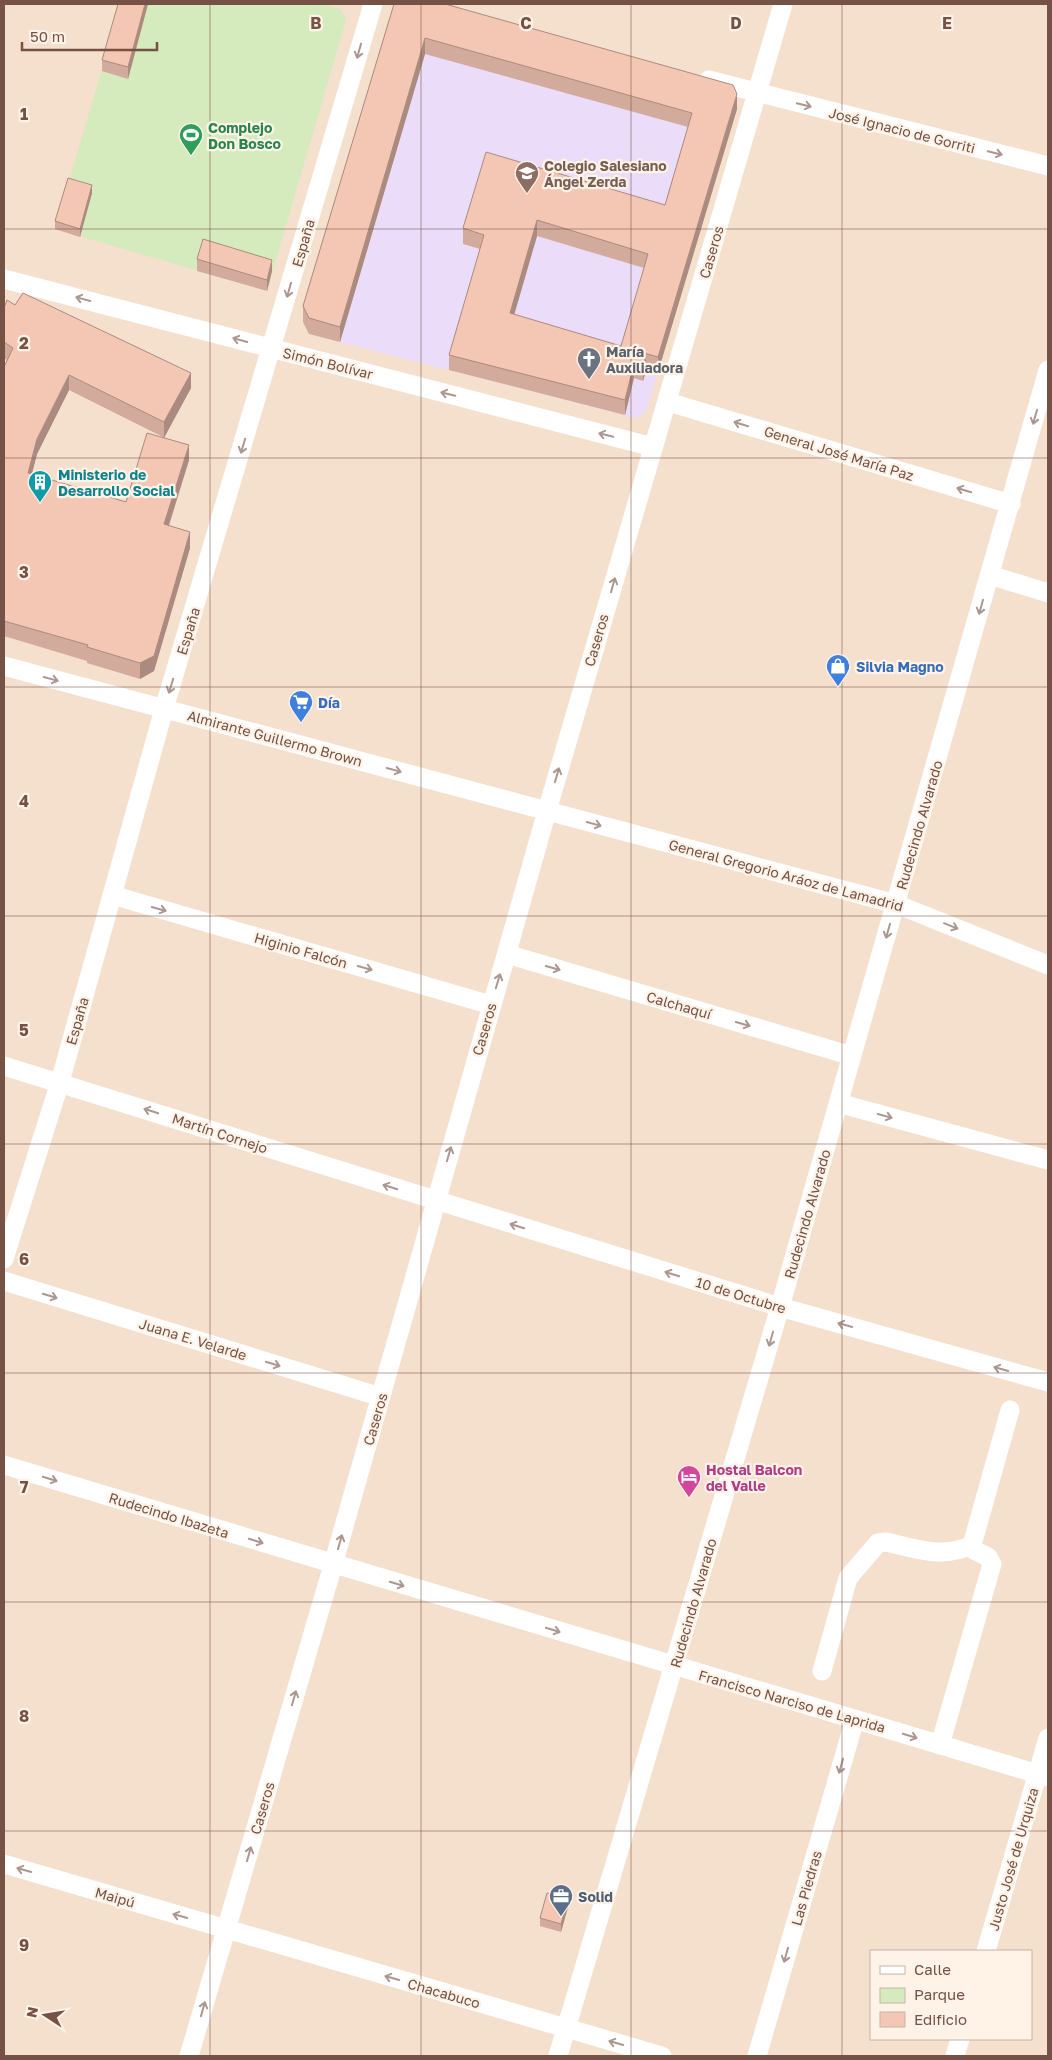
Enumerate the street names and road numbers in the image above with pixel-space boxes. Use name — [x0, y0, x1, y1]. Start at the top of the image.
street label: José Ignacio de Gorriti — [827, 104, 977, 156]
street label: España — [288, 217, 318, 269]
street label: Caseros — [695, 224, 727, 280]
street label: Simón Bolívar — [281, 344, 375, 383]
street label: General José María Paz — [762, 422, 916, 484]
street label: España — [173, 605, 203, 657]
street label: Caseros — [580, 612, 612, 668]
street label: Almirante Guillermo Brown — [186, 706, 364, 770]
street label: Rudecindo Alvarado — [892, 758, 946, 892]
street label: General Gregorio Aráoz de Lamadrid — [667, 835, 905, 915]
street label: Higinio Falcón — [253, 929, 349, 971]
street label: Calchaquí — [645, 988, 715, 1023]
street label: España — [62, 995, 92, 1047]
street label: Caseros — [468, 1001, 500, 1057]
street label: Martín Cornejo — [170, 1110, 270, 1156]
street label: Rudecindo Alvarado — [780, 1147, 834, 1281]
street label: 10 de Octubre — [694, 1273, 788, 1317]
street label: Juana E. Velarde — [137, 1315, 249, 1363]
street label: Caseros — [359, 1391, 391, 1447]
street label: Rudecindo Ibazeta — [107, 1489, 231, 1541]
street label: Rudecindo Alvarado — [666, 1536, 720, 1670]
street label: Francisco Narciso de Laprida — [697, 1666, 887, 1736]
street label: Caseros — [246, 1780, 278, 1836]
street label: Justo José de Urquiza — [984, 1786, 1042, 1932]
street label: Las Piedras — [787, 1849, 825, 1927]
street label: Maipú — [93, 1883, 137, 1911]
street label: Chacabuco — [406, 1975, 482, 2011]

